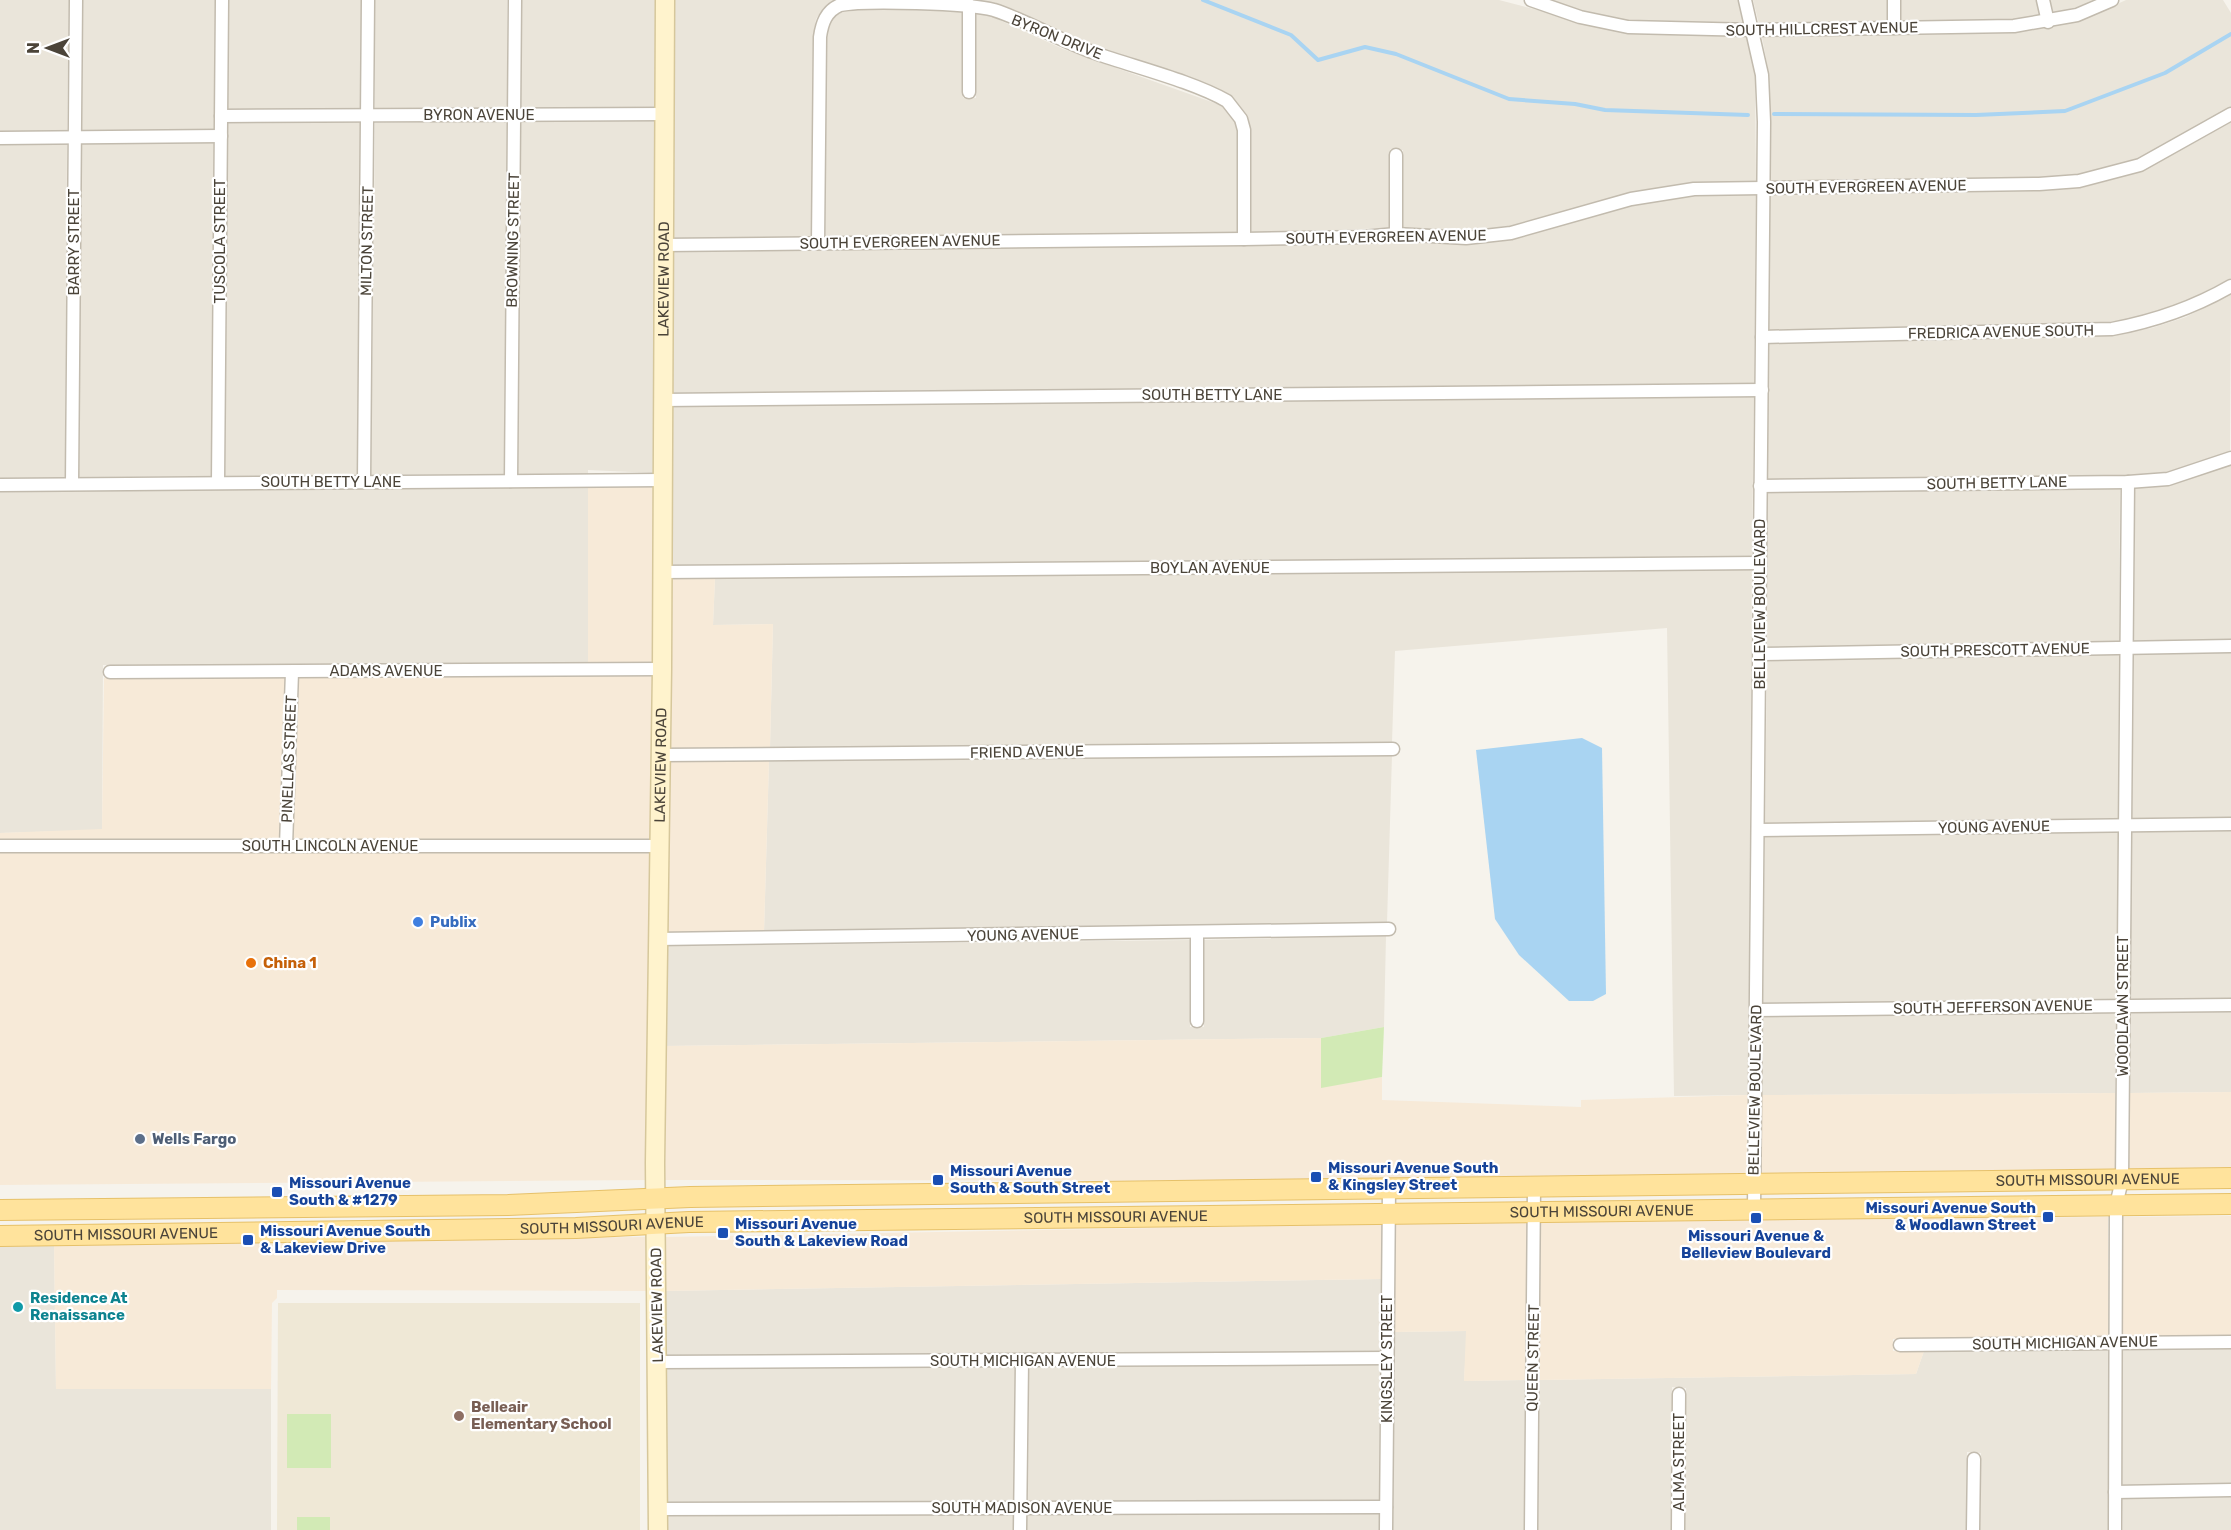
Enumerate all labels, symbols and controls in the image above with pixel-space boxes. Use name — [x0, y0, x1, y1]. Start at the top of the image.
street label: BYRON DRIVE — [1009, 11, 1105, 63]
north arrow — [18, 18, 78, 78]
street label: SOUTH HILLCREST AVENUE — [1726, 18, 1918, 40]
text: N — [24, 42, 43, 54]
street label: BYRON AVENUE — [423, 106, 535, 124]
street label: BROWNING STREET — [503, 172, 523, 308]
street label: SOUTH EVERGREEN AVENUE — [1765, 176, 1967, 198]
street label: TUSCOLA STREET — [211, 178, 229, 304]
street label: MILTON STREET — [357, 186, 377, 296]
street label: BARRY STREET — [65, 188, 83, 295]
street label: LAKEVIEW ROAD — [654, 221, 673, 337]
street label: SOUTH EVERGREEN AVENUE — [1285, 226, 1487, 248]
street label: SOUTH EVERGREEN AVENUE — [799, 231, 1001, 253]
street label: FREDRICA AVENUE SOUTH — [1908, 321, 2094, 343]
street label: SOUTH BETTY LANE — [1142, 386, 1282, 404]
street label: SOUTH BETTY LANE — [261, 473, 401, 491]
street label: SOUTH BETTY LANE — [1927, 473, 2067, 493]
street label: BELLEVIEW BOULEVARD — [1751, 519, 1769, 689]
street label: BOYLAN AVENUE — [1150, 559, 1270, 577]
street label: SOUTH PRESCOTT AVENUE — [1900, 639, 2090, 661]
street label: ADAMS AVENUE — [329, 662, 443, 680]
street label: PINELLAS STREET — [278, 695, 300, 823]
street label: LAKEVIEW ROAD — [651, 707, 670, 823]
street label: FRIEND AVENUE — [970, 742, 1084, 762]
street label: YOUNG AVENUE — [1938, 817, 2050, 837]
street label: SOUTH LINCOLN AVENUE — [242, 837, 418, 855]
place label: Publix — [430, 913, 477, 931]
marker: Publix — [411, 915, 425, 929]
street label: YOUNG AVENUE — [967, 925, 1079, 945]
street label: WOODLAWN STREET — [2114, 935, 2132, 1077]
place label: China 1 — [263, 954, 317, 972]
marker: China 1 — [244, 956, 258, 970]
street label: SOUTH JEFFERSON AVENUE — [1893, 996, 2093, 1018]
street label: BELLEVIEW BOULEVARD — [1745, 1004, 1765, 1176]
place label: Wells Fargo — [152, 1130, 236, 1148]
marker: Wells Fargo — [133, 1132, 147, 1146]
place label: Missouri Avenue South & Kingsley Street — [1328, 1159, 1499, 1194]
place label: Missouri Avenue South & South Street — [950, 1162, 1110, 1197]
marker: Missouri Avenue South & Kingsley Street — [1309, 1170, 1323, 1184]
street label: SOUTH MISSOURI AVENUE — [1996, 1170, 2180, 1190]
marker: Missouri Avenue South & South Street — [931, 1173, 945, 1187]
place label: Missouri Avenue South & #1279 — [289, 1174, 411, 1209]
marker: Missouri Avenue South & #1279 — [270, 1185, 284, 1199]
place label: Missouri Avenue South & Woodlawn Street — [1865, 1199, 2036, 1234]
street label: SOUTH MISSOURI AVENUE — [1510, 1201, 1694, 1221]
street label: SOUTH MISSOURI AVENUE — [1024, 1207, 1208, 1227]
marker: Missouri Avenue South & Woodlawn Street — [2041, 1210, 2055, 1224]
marker: Missouri Avenue & Belleview Boulevard — [1749, 1211, 1763, 1225]
street label: SOUTH MISSOURI AVENUE — [520, 1213, 704, 1238]
place label: Missouri Avenue South & Lakeview Road — [735, 1215, 908, 1250]
place label: Missouri Avenue South & Lakeview Drive — [260, 1222, 431, 1257]
street label: SOUTH MISSOURI AVENUE — [34, 1224, 218, 1245]
marker: Missouri Avenue South & Lakeview Road — [716, 1226, 730, 1240]
place label: Missouri Avenue & Belleview Boulevard — [1681, 1227, 1831, 1262]
marker: Missouri Avenue South & Lakeview Drive — [241, 1233, 255, 1247]
street label: LAKEVIEW ROAD — [647, 1247, 667, 1363]
place label: Residence At Renaissance — [30, 1289, 128, 1324]
street label: KINGSLEY STREET — [1378, 1295, 1396, 1423]
marker: Residence At Renaissance — [11, 1300, 25, 1314]
street label: QUEEN STREET — [1523, 1304, 1543, 1412]
street label: SOUTH MICHIGAN AVENUE — [1972, 1332, 2158, 1354]
street label: SOUTH MICHIGAN AVENUE — [930, 1352, 1116, 1370]
place label: Belleair Elementary School — [471, 1398, 612, 1433]
marker: Belleair Elementary School — [452, 1409, 466, 1423]
street label: ALMA STREET — [1670, 1413, 1688, 1511]
street label: SOUTH MADISON AVENUE — [932, 1499, 1112, 1517]

